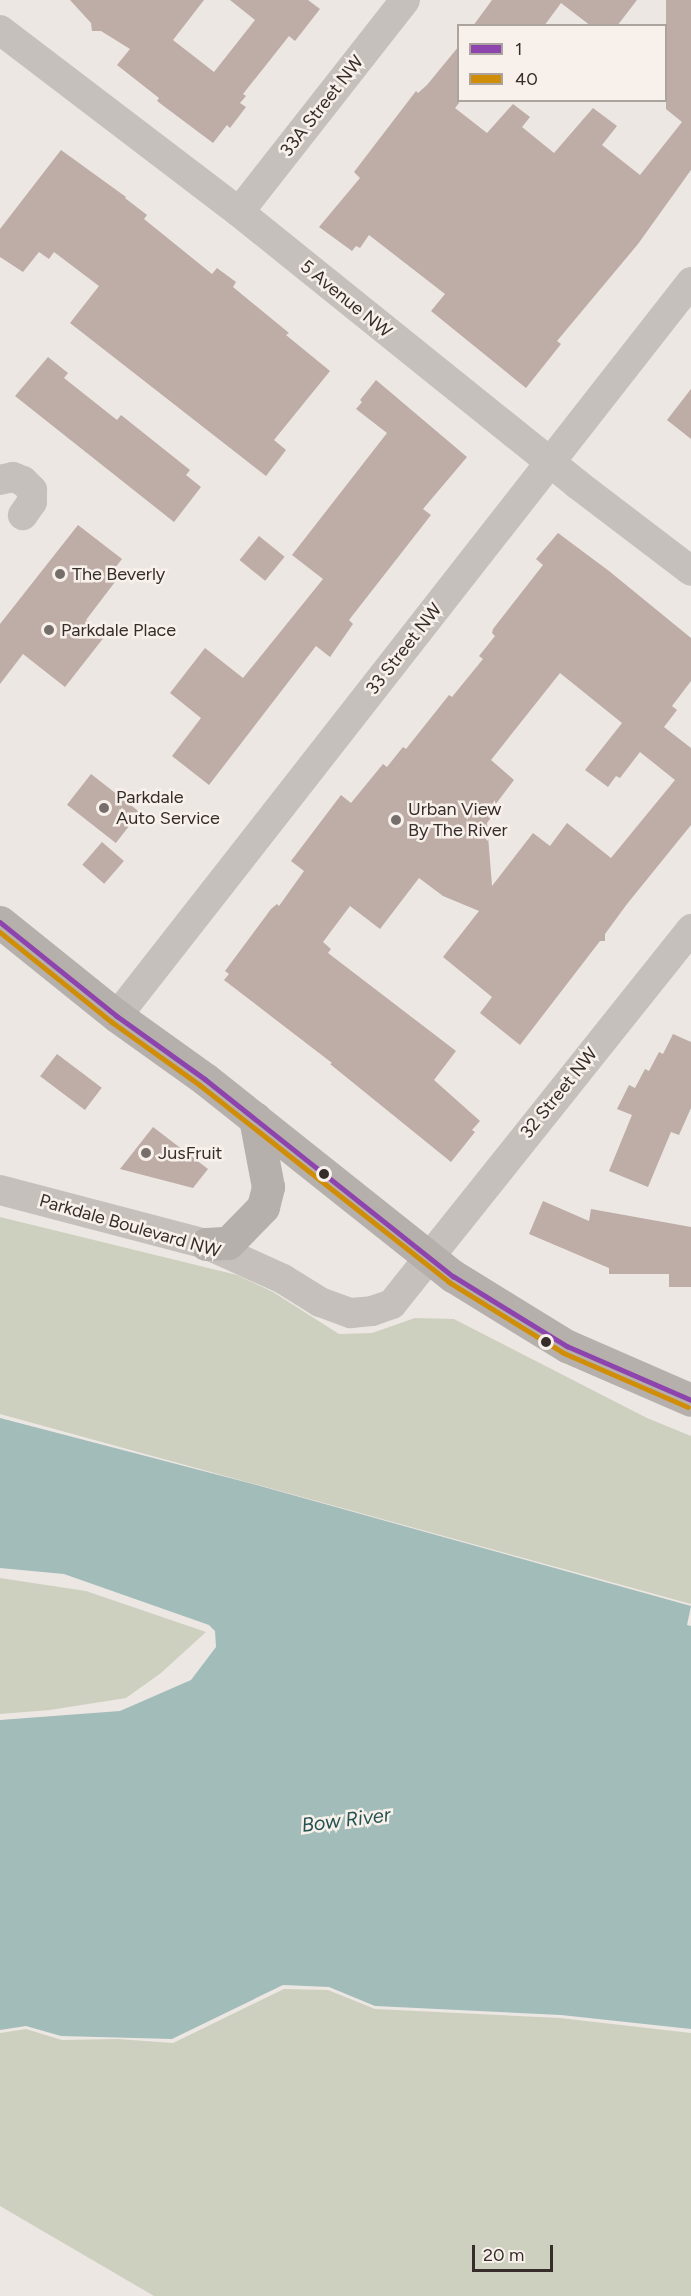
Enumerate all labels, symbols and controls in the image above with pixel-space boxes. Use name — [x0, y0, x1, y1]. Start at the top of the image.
legend — [457, 24, 667, 102]
text: 1 — [515, 38, 522, 60]
street label: 33A Street NW — [276, 51, 368, 161]
text: 40 — [515, 68, 538, 90]
street label: 5 Avenue NW — [296, 256, 396, 342]
place label: The Beverly — [72, 563, 165, 585]
marker: The Beverly — [53, 567, 67, 581]
street label: 33 Street NW — [362, 599, 446, 699]
place label: Parkdale Place — [61, 619, 176, 641]
marker: Parkdale Place — [42, 623, 56, 637]
place label: Parkdale Auto Service — [116, 787, 220, 830]
place label: Urban View By The River — [408, 799, 508, 842]
marker: Parkdale Auto Service — [97, 801, 111, 815]
marker: Urban View By The River — [389, 813, 403, 827]
street label: 32 Street NW — [516, 1043, 602, 1143]
place label: JusFruit — [158, 1142, 222, 1164]
marker: JusFruit — [139, 1146, 153, 1160]
unlabelled marker — [318, 1168, 330, 1180]
street label: Parkdale Boulevard NW — [37, 1190, 223, 1262]
unlabelled marker — [540, 1336, 552, 1348]
water label: Bow River — [300, 1803, 392, 1837]
scale bar — [475, 2233, 556, 2271]
text: 20 m — [483, 2244, 524, 2266]

